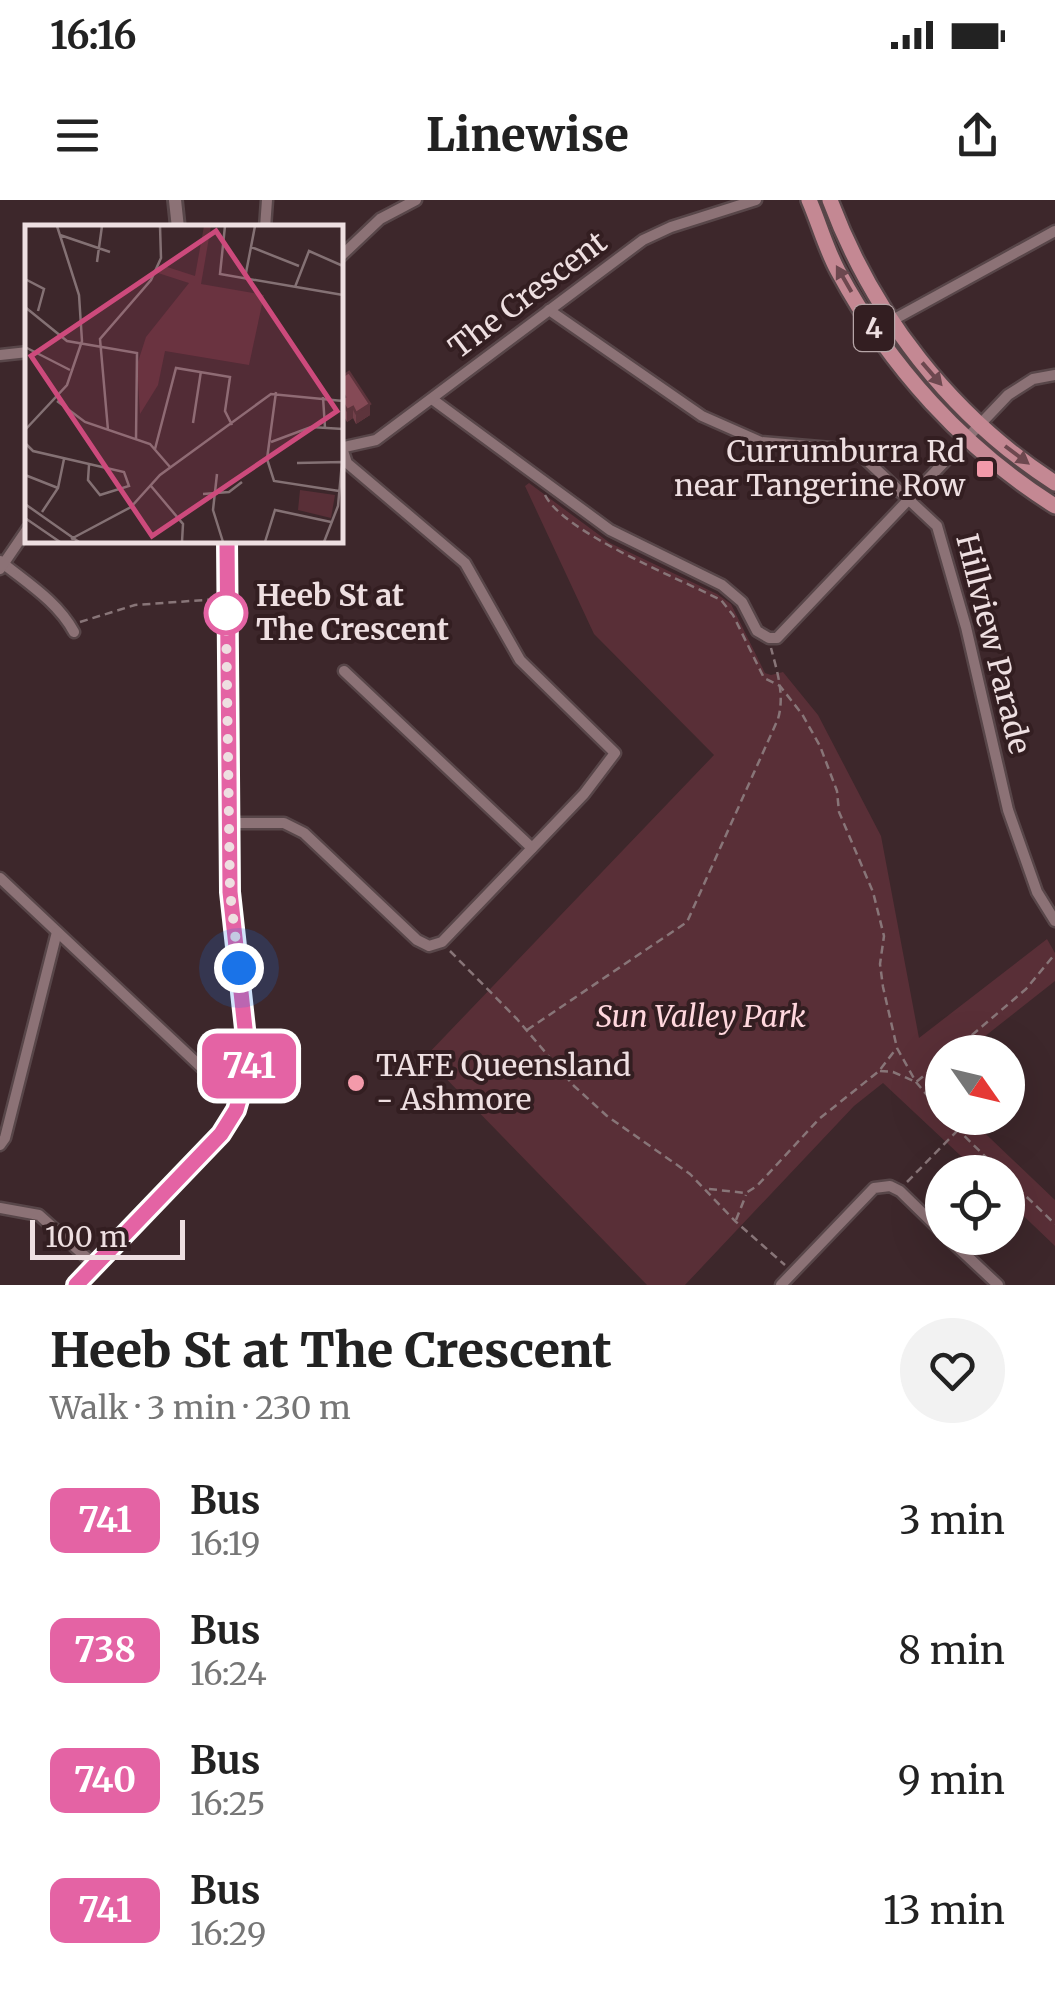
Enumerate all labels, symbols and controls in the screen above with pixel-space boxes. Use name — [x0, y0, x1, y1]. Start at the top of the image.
text: 16:16 — [50, 12, 137, 59]
text: Linewise — [426, 107, 629, 163]
icon: menu — [50, 108, 105, 163]
icon: share — [950, 108, 1005, 163]
street label: The Crescent — [441, 222, 614, 366]
inset map — [25, 225, 342, 542]
one-way arrow — [835, 265, 853, 293]
road number: 4 — [854, 305, 894, 351]
one-way arrow — [920, 361, 942, 386]
place label: Currumburra Rd near Tangerine Row — [674, 432, 966, 504]
one-way arrow — [1004, 444, 1030, 464]
marker: Currumburra Rd near Tangerine Row — [974, 458, 996, 480]
street label: Hillview Parade — [948, 530, 1040, 758]
place label: Heeb St at The Crescent — [256, 576, 449, 648]
marker: Heeb St at The Crescent — [205, 592, 247, 634]
your location — [214, 943, 264, 993]
park label: Sun Valley Park — [596, 997, 807, 1035]
line badge: 741 — [192, 1034, 306, 1098]
north arrow — [925, 1035, 1025, 1135]
map controls — [925, 1035, 1025, 1255]
text: 741 — [222, 1044, 276, 1088]
place label: TAFE Queensland - Ashmore — [376, 1046, 631, 1118]
marker: TAFE Queensland - Ashmore — [345, 1072, 367, 1094]
button: locate — [925, 1155, 1025, 1255]
scale bar — [30, 1215, 185, 1260]
text: 100 m — [45, 1219, 127, 1255]
button: heart — [900, 1318, 1005, 1423]
text: Heeb St at The Crescent — [50, 1320, 612, 1380]
text: Walk · 3 min · 230 m — [50, 1388, 351, 1428]
text: Bus — [190, 1477, 260, 1524]
text: 3 min — [899, 1497, 1005, 1544]
text: 741 — [78, 1498, 132, 1542]
text: 16:19 — [190, 1524, 260, 1564]
text: Bus — [190, 1607, 260, 1654]
text: 8 min — [898, 1627, 1005, 1674]
text: 738 — [74, 1628, 136, 1672]
text: 16:24 — [190, 1654, 267, 1694]
text: Bus — [190, 1737, 260, 1784]
text: 9 min — [898, 1757, 1005, 1804]
text: 740 — [74, 1758, 136, 1802]
text: 16:25 — [190, 1784, 265, 1824]
text: Bus — [190, 1867, 260, 1914]
text: 13 min — [883, 1887, 1005, 1934]
text: 741 — [78, 1888, 132, 1932]
text: 16:29 — [190, 1914, 266, 1954]

